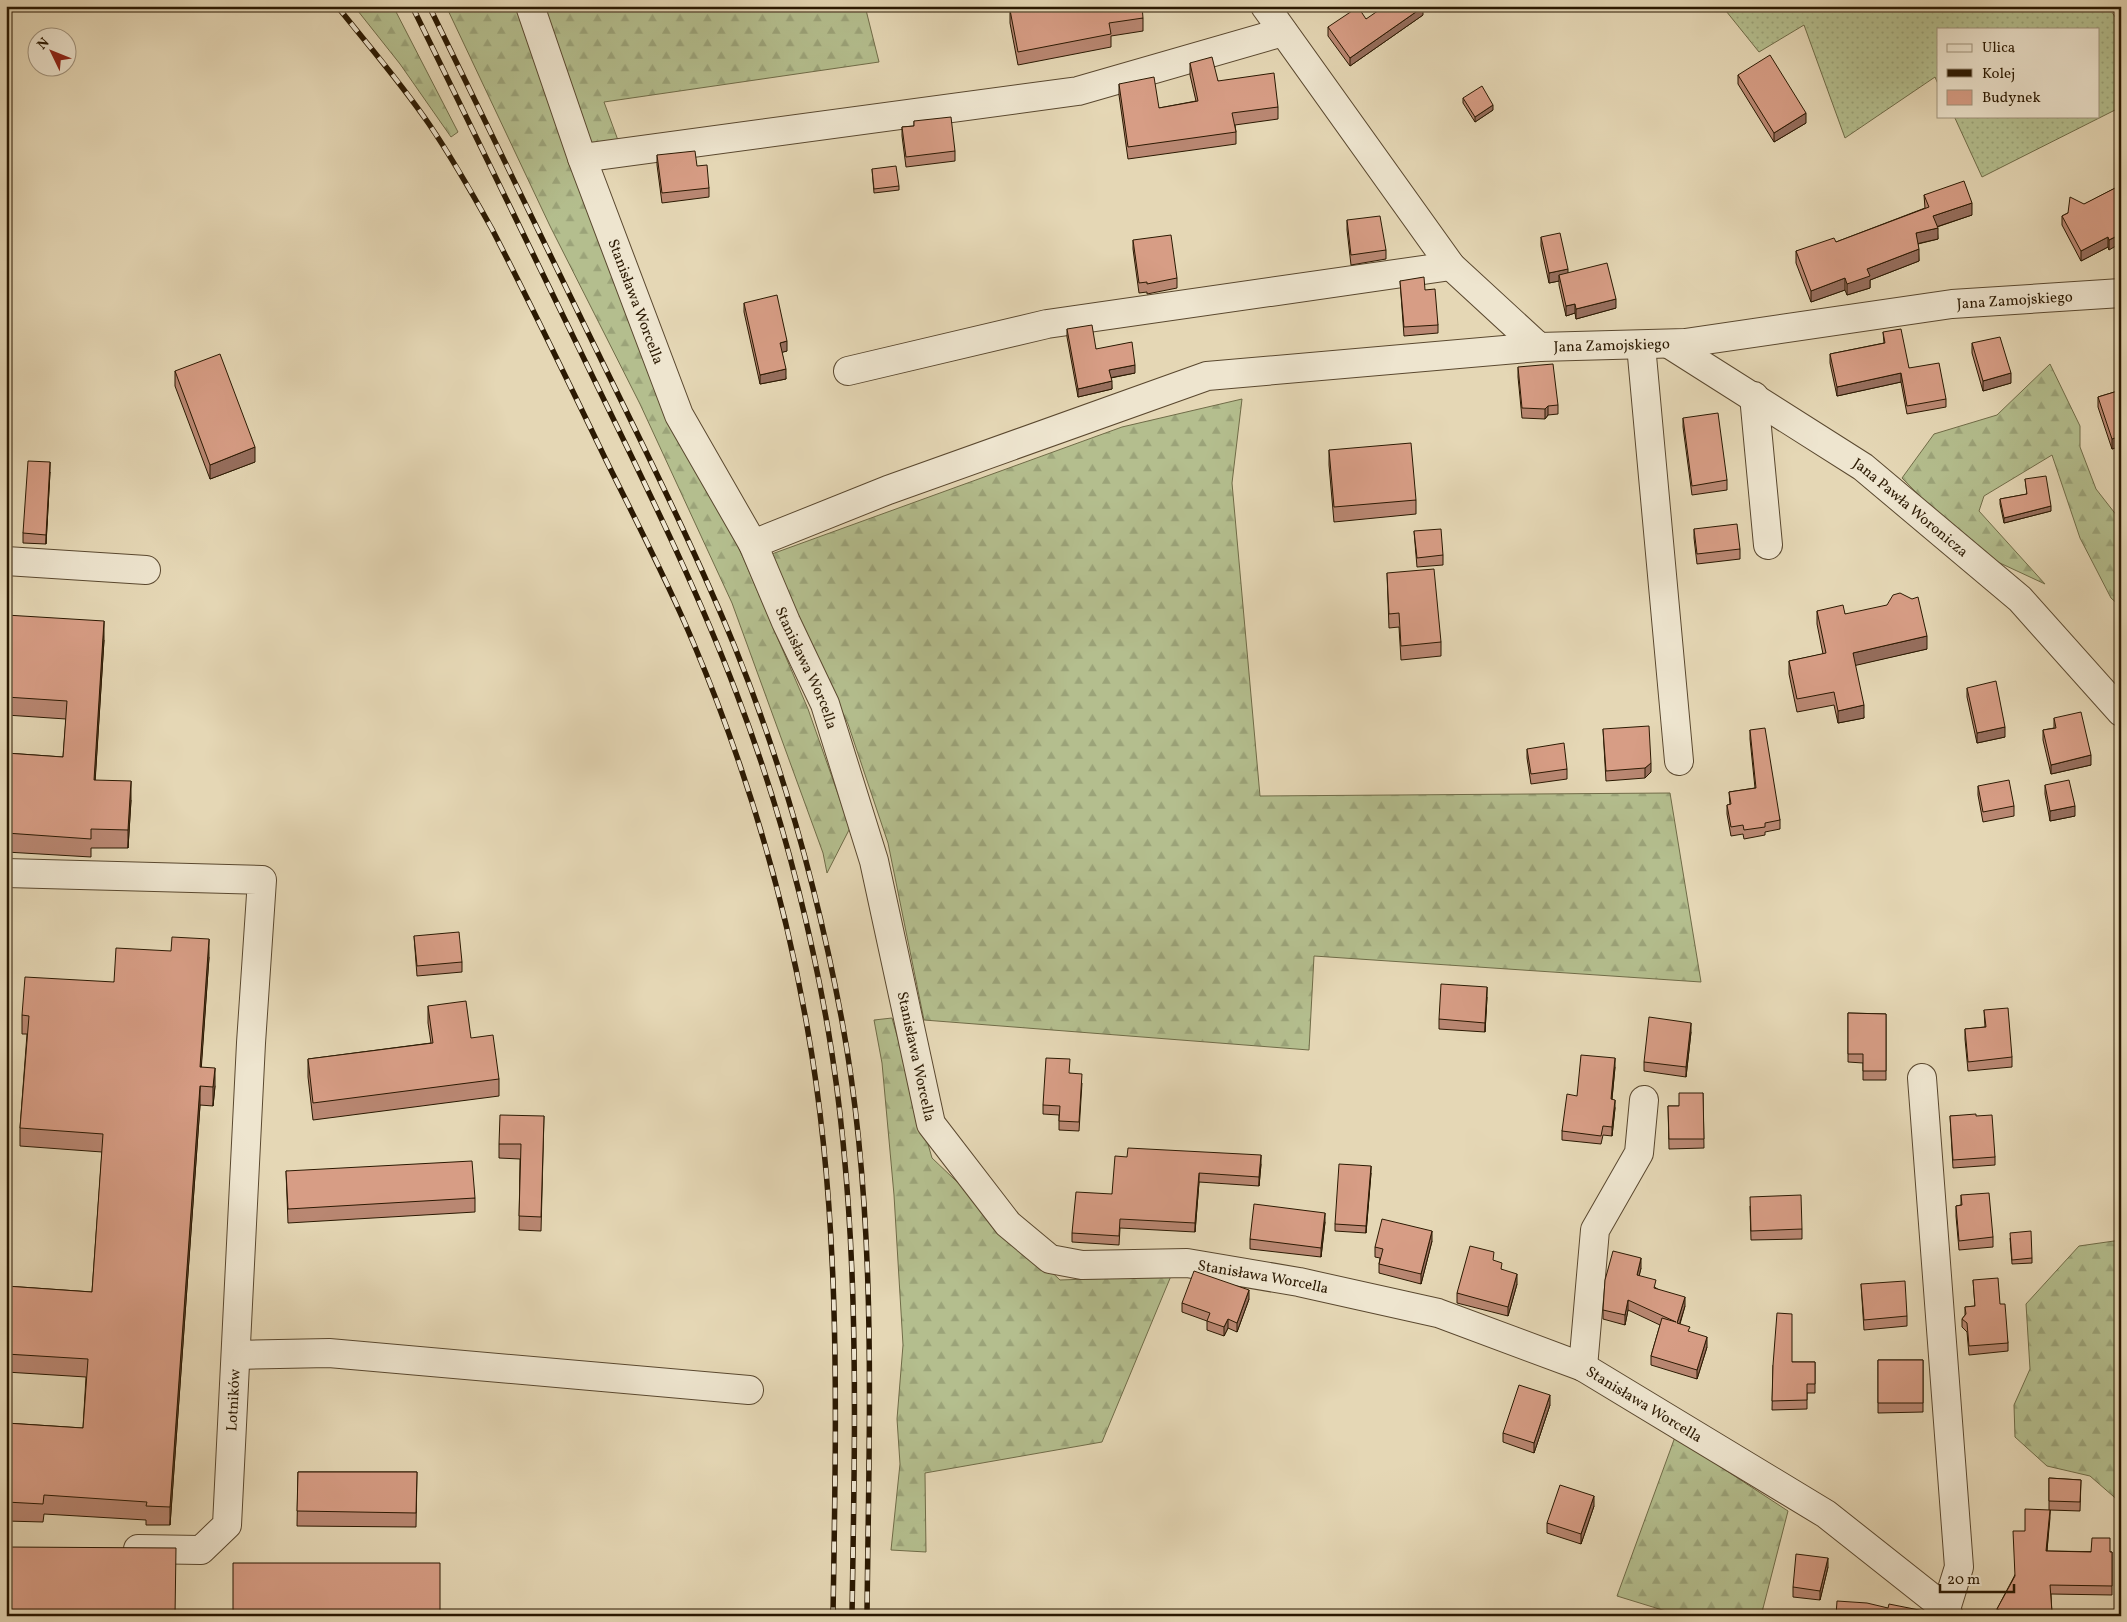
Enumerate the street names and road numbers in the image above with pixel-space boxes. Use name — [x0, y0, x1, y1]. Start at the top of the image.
street label: Stanisława Worcella — [602, 236, 668, 368]
street label: Jana Zamojskiego — [1956, 287, 2073, 316]
street label: Jana Zamojskiego — [1553, 334, 1670, 359]
street label: Jana Pawła Woronicza — [1848, 454, 1972, 563]
street label: Stanisława Worcella — [769, 604, 841, 732]
street label: Stanisława Worcella — [891, 990, 939, 1124]
street label: Stanisława Worcella — [1196, 1256, 1330, 1300]
street label: Stanisława Worcella — [1581, 1362, 1706, 1449]
street label: Lotników — [222, 1368, 247, 1432]

